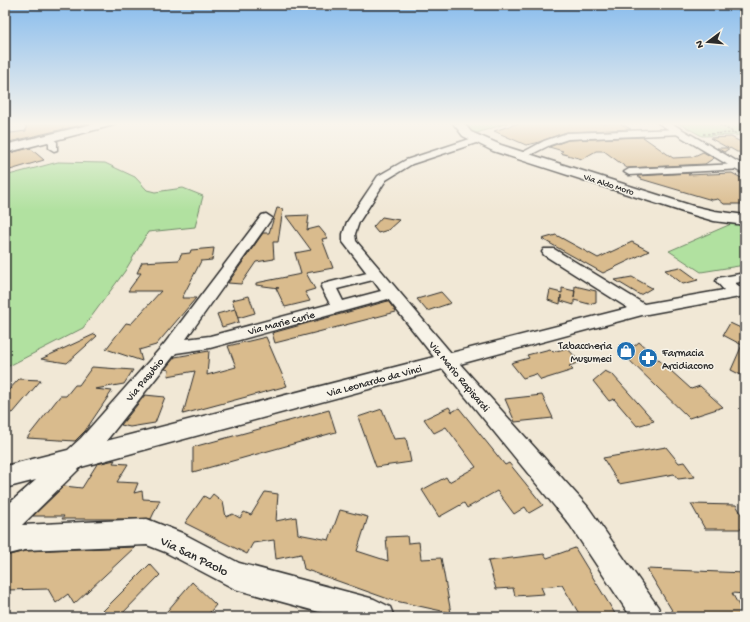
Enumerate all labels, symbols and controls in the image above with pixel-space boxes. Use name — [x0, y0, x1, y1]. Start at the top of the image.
north arrow — [688, 22, 728, 62]
text: N — [694, 39, 707, 49]
street label: Via Aldo Moro — [581, 172, 635, 199]
street label: Via Marie Curie — [246, 309, 317, 339]
street label: Via Mario Rapisardi — [425, 339, 491, 415]
shop icon: Tabaccheria Musumeci — [615, 340, 637, 362]
place label: Tabaccheria Musumeci — [557, 341, 613, 366]
pharmacy icon: Farmacia Arcidiacono — [637, 347, 659, 369]
place label: Farmacia Arcidiacono — [661, 348, 714, 373]
street label: Via Pasubio — [123, 356, 167, 405]
street label: Via Leonardo da Vinci — [325, 364, 423, 401]
street label: Via San Paolo — [157, 534, 230, 580]

